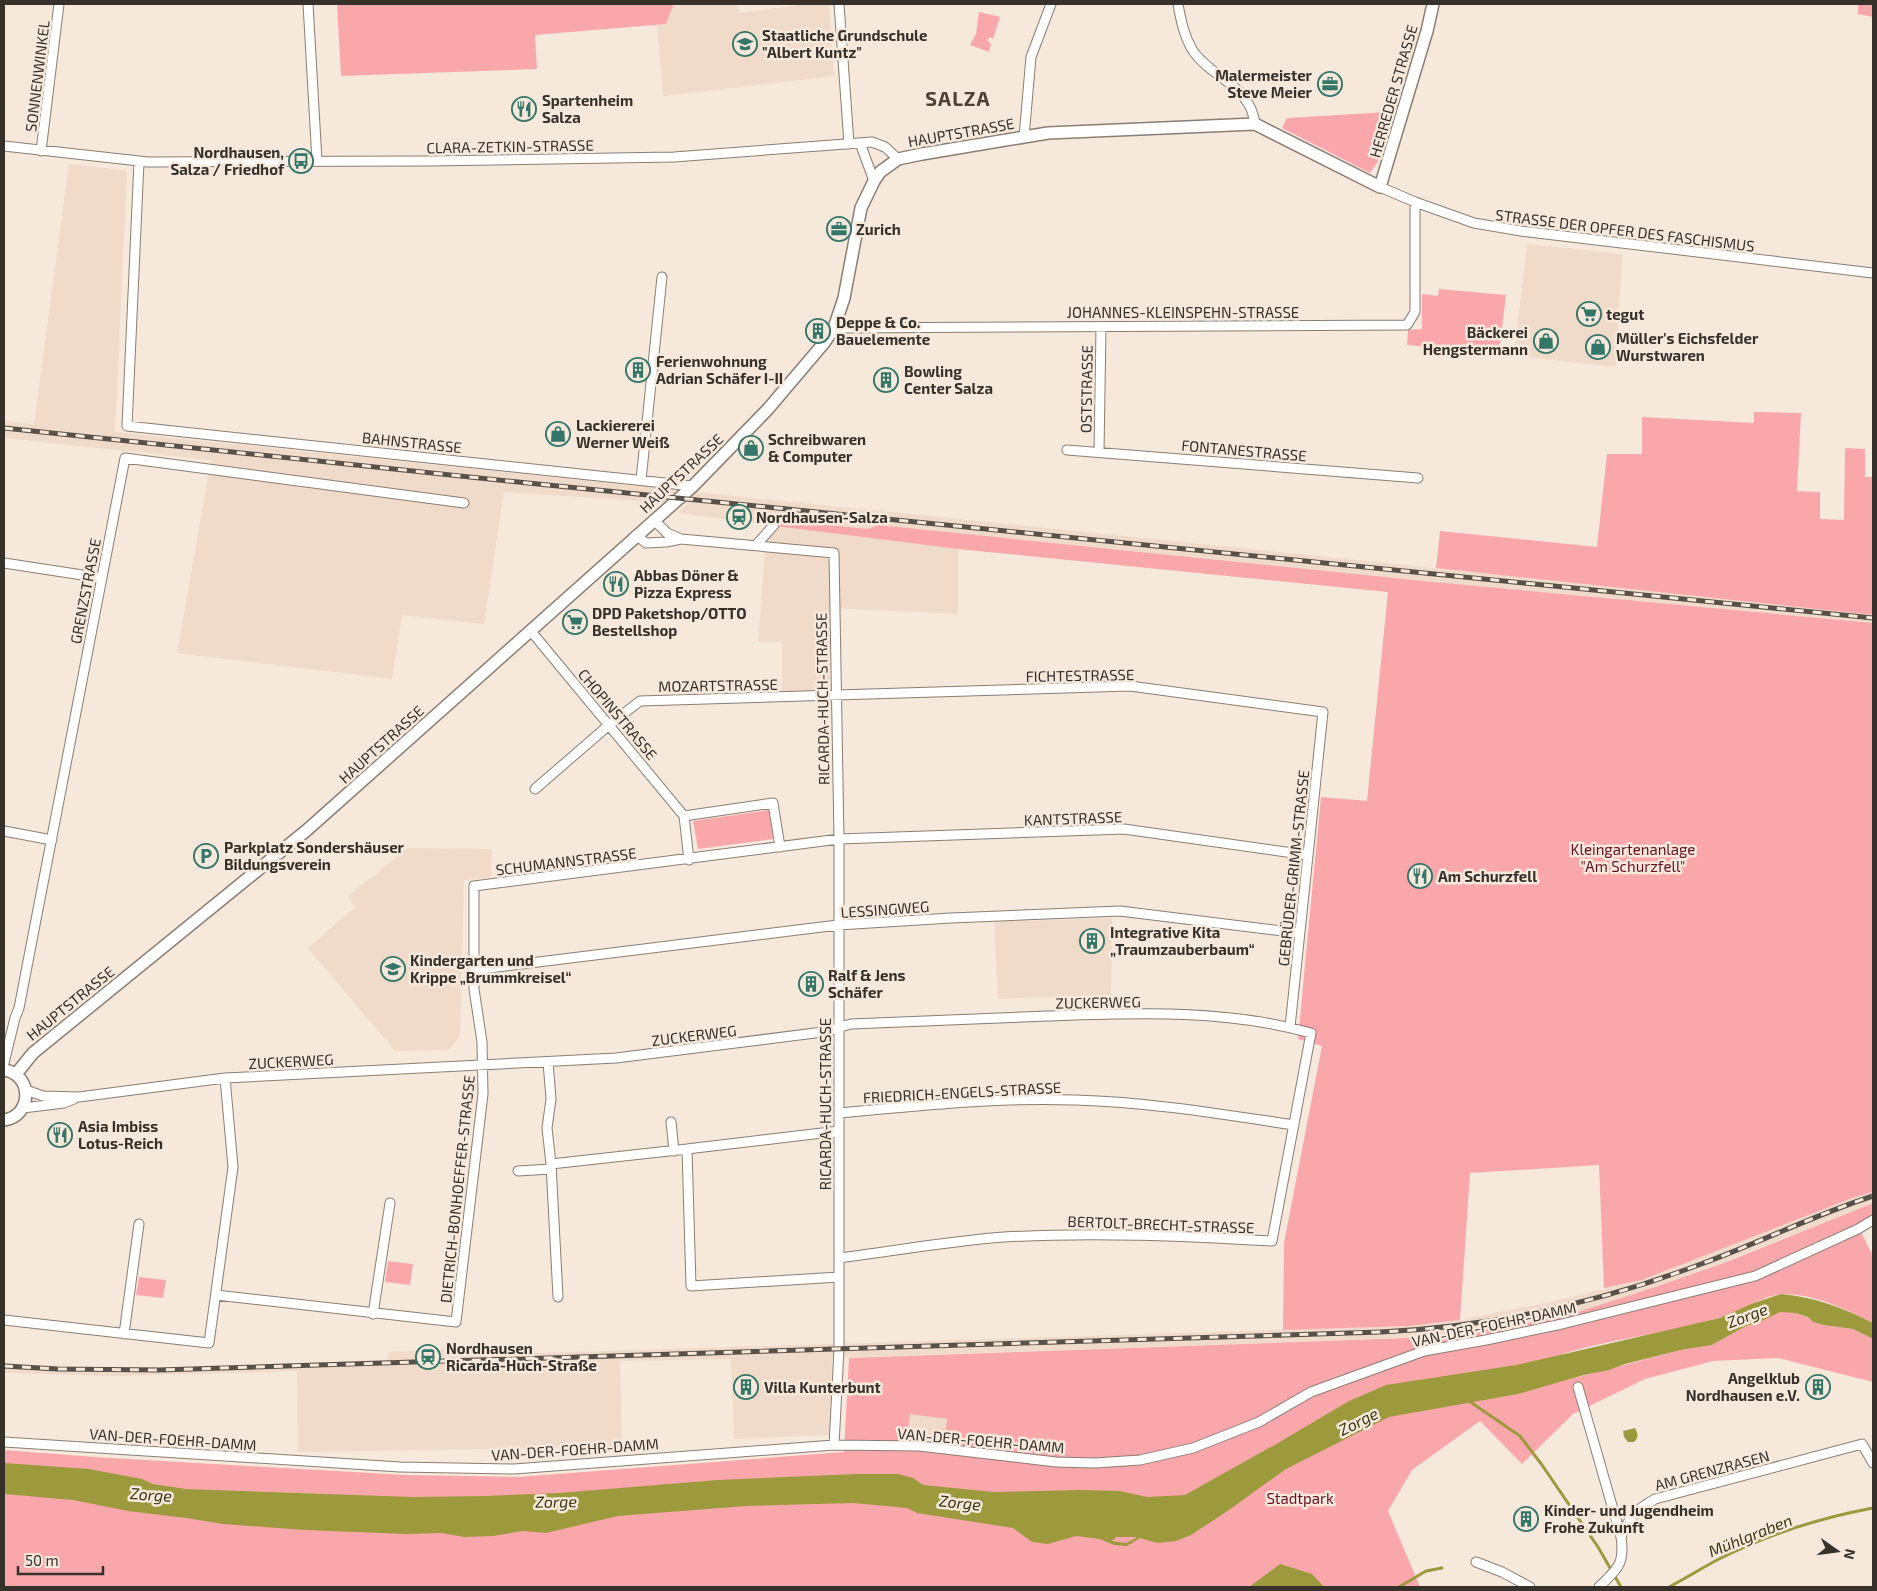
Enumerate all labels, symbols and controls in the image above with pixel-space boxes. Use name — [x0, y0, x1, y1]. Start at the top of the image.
street label: SONNENWINKEL — [21, 19, 53, 133]
street label: HERREDER STRASSE — [1365, 23, 1421, 159]
place label: Staatliche Grundschule "Albert Kuntz" — [762, 26, 927, 61]
school or university icon: Staatliche Grundschule "Albert Kuntz" — [732, 31, 758, 57]
place label: Malermeister Steve Meier — [1215, 66, 1313, 101]
office icon: Malermeister Steve Meier — [1317, 71, 1343, 97]
district label: SALZA — [925, 86, 991, 110]
place label: Spartenheim Salza — [542, 91, 633, 126]
restaurant icon: Spartenheim Salza — [511, 96, 537, 122]
street label: HAUPTSTRASSE — [906, 114, 1016, 150]
street label: CLARA-ZETKIN-STRASSE — [426, 136, 594, 156]
place label: Nordhausen, Salza / Friedhof — [171, 143, 285, 178]
bus stop icon: Nordhausen, Salza / Friedhof — [288, 148, 314, 174]
street label: STRASSE DER OPFER DES FASCHISMUS — [1494, 205, 1756, 255]
office icon: Zurich — [826, 216, 852, 242]
place label: Zurich — [856, 220, 901, 238]
supermarket icon: tegut — [1576, 301, 1602, 327]
street label: JOHANNES-KLEINSPEHN-STRASSE — [1067, 303, 1299, 321]
place label: tegut — [1606, 305, 1644, 323]
place label: Deppe & Co. Bauelemente — [836, 313, 930, 348]
building icon: Deppe & Co. Bauelemente — [805, 318, 831, 344]
place label: Bäckerei Hengstermann — [1423, 323, 1528, 358]
shop icon: Bäckerei Hengstermann — [1533, 328, 1559, 354]
place label: Müller's Eichsfelder Wurstwaren — [1616, 329, 1759, 364]
shop icon: Müller's Eichsfelder Wurstwaren — [1585, 334, 1611, 360]
street label: OSTSTRASSE — [1076, 345, 1096, 433]
place label: Ferienwohnung Adrian Schäfer I-II — [656, 352, 783, 387]
building icon: Ferienwohnung Adrian Schäfer I-II — [625, 357, 651, 383]
place label: Bowling Center Salza — [904, 362, 993, 397]
building icon: Bowling Center Salza — [873, 367, 899, 393]
place label: Lackiererei Werner Weiß — [576, 416, 670, 451]
shop icon: Lackiererei Werner Weiß — [545, 421, 571, 447]
street label: BAHNSTRASSE — [361, 428, 463, 456]
street label: HAUPTSTRASSE — [635, 430, 727, 516]
place label: Schreibwaren & Computer — [768, 430, 866, 465]
shop icon: Schreibwaren & Computer — [738, 435, 764, 461]
street label: FONTANESTRASSE — [1181, 436, 1307, 464]
station icon: Nordhausen-Salza — [726, 504, 752, 530]
place label: Nordhausen-Salza — [756, 508, 888, 526]
street label: GRENZSTRASSE — [66, 537, 104, 645]
place label: Abbas Döner & Pizza Express — [634, 566, 739, 601]
restaurant icon: Abbas Döner & Pizza Express — [603, 571, 629, 597]
place label: DPD Paketshop/OTTO Bestellshop — [592, 604, 746, 639]
supermarket icon: DPD Paketshop/OTTO Bestellshop — [562, 609, 588, 635]
street label: RICARDA-HUCH-STRASSE — [811, 613, 833, 785]
street label: CHOPINSTRASSE — [575, 665, 661, 763]
street label: FICHTESTRASSE — [1026, 665, 1134, 685]
street label: MOZARTSTRASSE — [658, 675, 778, 695]
street label: HAUPTSTRASSE — [335, 701, 427, 787]
street label: GEBRÜDER-GRIMM-STRASSE — [1274, 769, 1312, 967]
street label: KANTSTRASSE — [1023, 807, 1123, 829]
place label: Parkplatz Sondershäuser Bildungsverein — [224, 838, 405, 873]
park label: Kleingartenanlage "Am Schurzfell" — [1571, 840, 1695, 875]
parking icon: Parkplatz Sondershäuser Bildungsverein — [193, 843, 219, 869]
street label: SCHUMANNSTRASSE — [495, 843, 637, 879]
restaurant icon: Am Schurzfell — [1407, 863, 1433, 889]
place label: Am Schurzfell — [1438, 867, 1537, 885]
street label: LESSINGWEG — [840, 897, 930, 921]
place label: Integrative Kita „Traumzauberbaum“ — [1110, 923, 1255, 958]
building icon: Integrative Kita „Traumzauberbaum“ — [1079, 928, 1105, 954]
place label: Kindergarten und Krippe „Brummkreisel“ — [410, 951, 572, 986]
school or university icon: Kindergarten und Krippe „Brummkreisel“ — [380, 956, 406, 982]
street label: HAUPTSTRASSE — [22, 962, 118, 1044]
place label: Ralf & Jens Schäfer — [828, 966, 906, 1001]
building icon: Ralf & Jens Schäfer — [798, 971, 824, 997]
street label: ZUCKERWEG — [1055, 992, 1141, 1012]
street label: RICARDA-HUCH-STRASSE — [816, 1018, 834, 1190]
street label: ZUCKERWEG — [651, 1021, 737, 1049]
street label: ZUCKERWEG — [248, 1050, 334, 1072]
street label: DIETRICH-BONHOEFFER-STRASSE — [436, 1074, 478, 1304]
street label: FRIEDRICH-ENGELS-STRASSE — [862, 1078, 1062, 1106]
place label: Asia Imbiss Lotus-Reich — [78, 1117, 163, 1152]
restaurant icon: Asia Imbiss Lotus-Reich — [47, 1122, 73, 1148]
street label: BERTOLT-BRECHT-STRASSE — [1067, 1212, 1255, 1236]
street label: VAN-DER-FOEHR-DAMM — [1410, 1298, 1578, 1350]
water label: Zorge — [1724, 1298, 1770, 1331]
place label: Nordhausen Ricarda-Huch-Straße — [446, 1339, 597, 1374]
station icon: Nordhausen Ricarda-Huch-Straße — [415, 1344, 441, 1370]
place label: Angelklub Nordhausen e.V. — [1686, 1369, 1800, 1404]
building icon: Villa Kunterbunt — [733, 1374, 759, 1400]
building icon: Angelklub Nordhausen e.V. — [1805, 1374, 1831, 1400]
place label: Villa Kunterbunt — [764, 1378, 881, 1396]
water label: Zorge — [1335, 1403, 1381, 1439]
street label: VAN-DER-FOEHR-DAMM — [89, 1424, 257, 1454]
street label: VAN-DER-FOEHR-DAMM — [897, 1424, 1065, 1456]
street label: VAN-DER-FOEHR-DAMM — [491, 1434, 659, 1464]
street label: AM GRENZRASEN — [1653, 1446, 1771, 1494]
water label: Zorge — [129, 1483, 173, 1505]
park label: Stadtpark — [1266, 1489, 1334, 1507]
water label: Zorge — [938, 1490, 982, 1514]
water label: Zorge — [535, 1491, 578, 1511]
place label: Kinder- und Jugendheim Frohe Zukunft — [1544, 1501, 1714, 1536]
building icon: Kinder- und Jugendheim Frohe Zukunft — [1513, 1506, 1539, 1532]
water label: Mühlgraben — [1705, 1510, 1795, 1560]
north arrow — [1812, 1526, 1862, 1576]
scale bar — [18, 1544, 102, 1576]
text: N — [1841, 1547, 1860, 1561]
text: 50 m — [25, 1551, 59, 1569]

